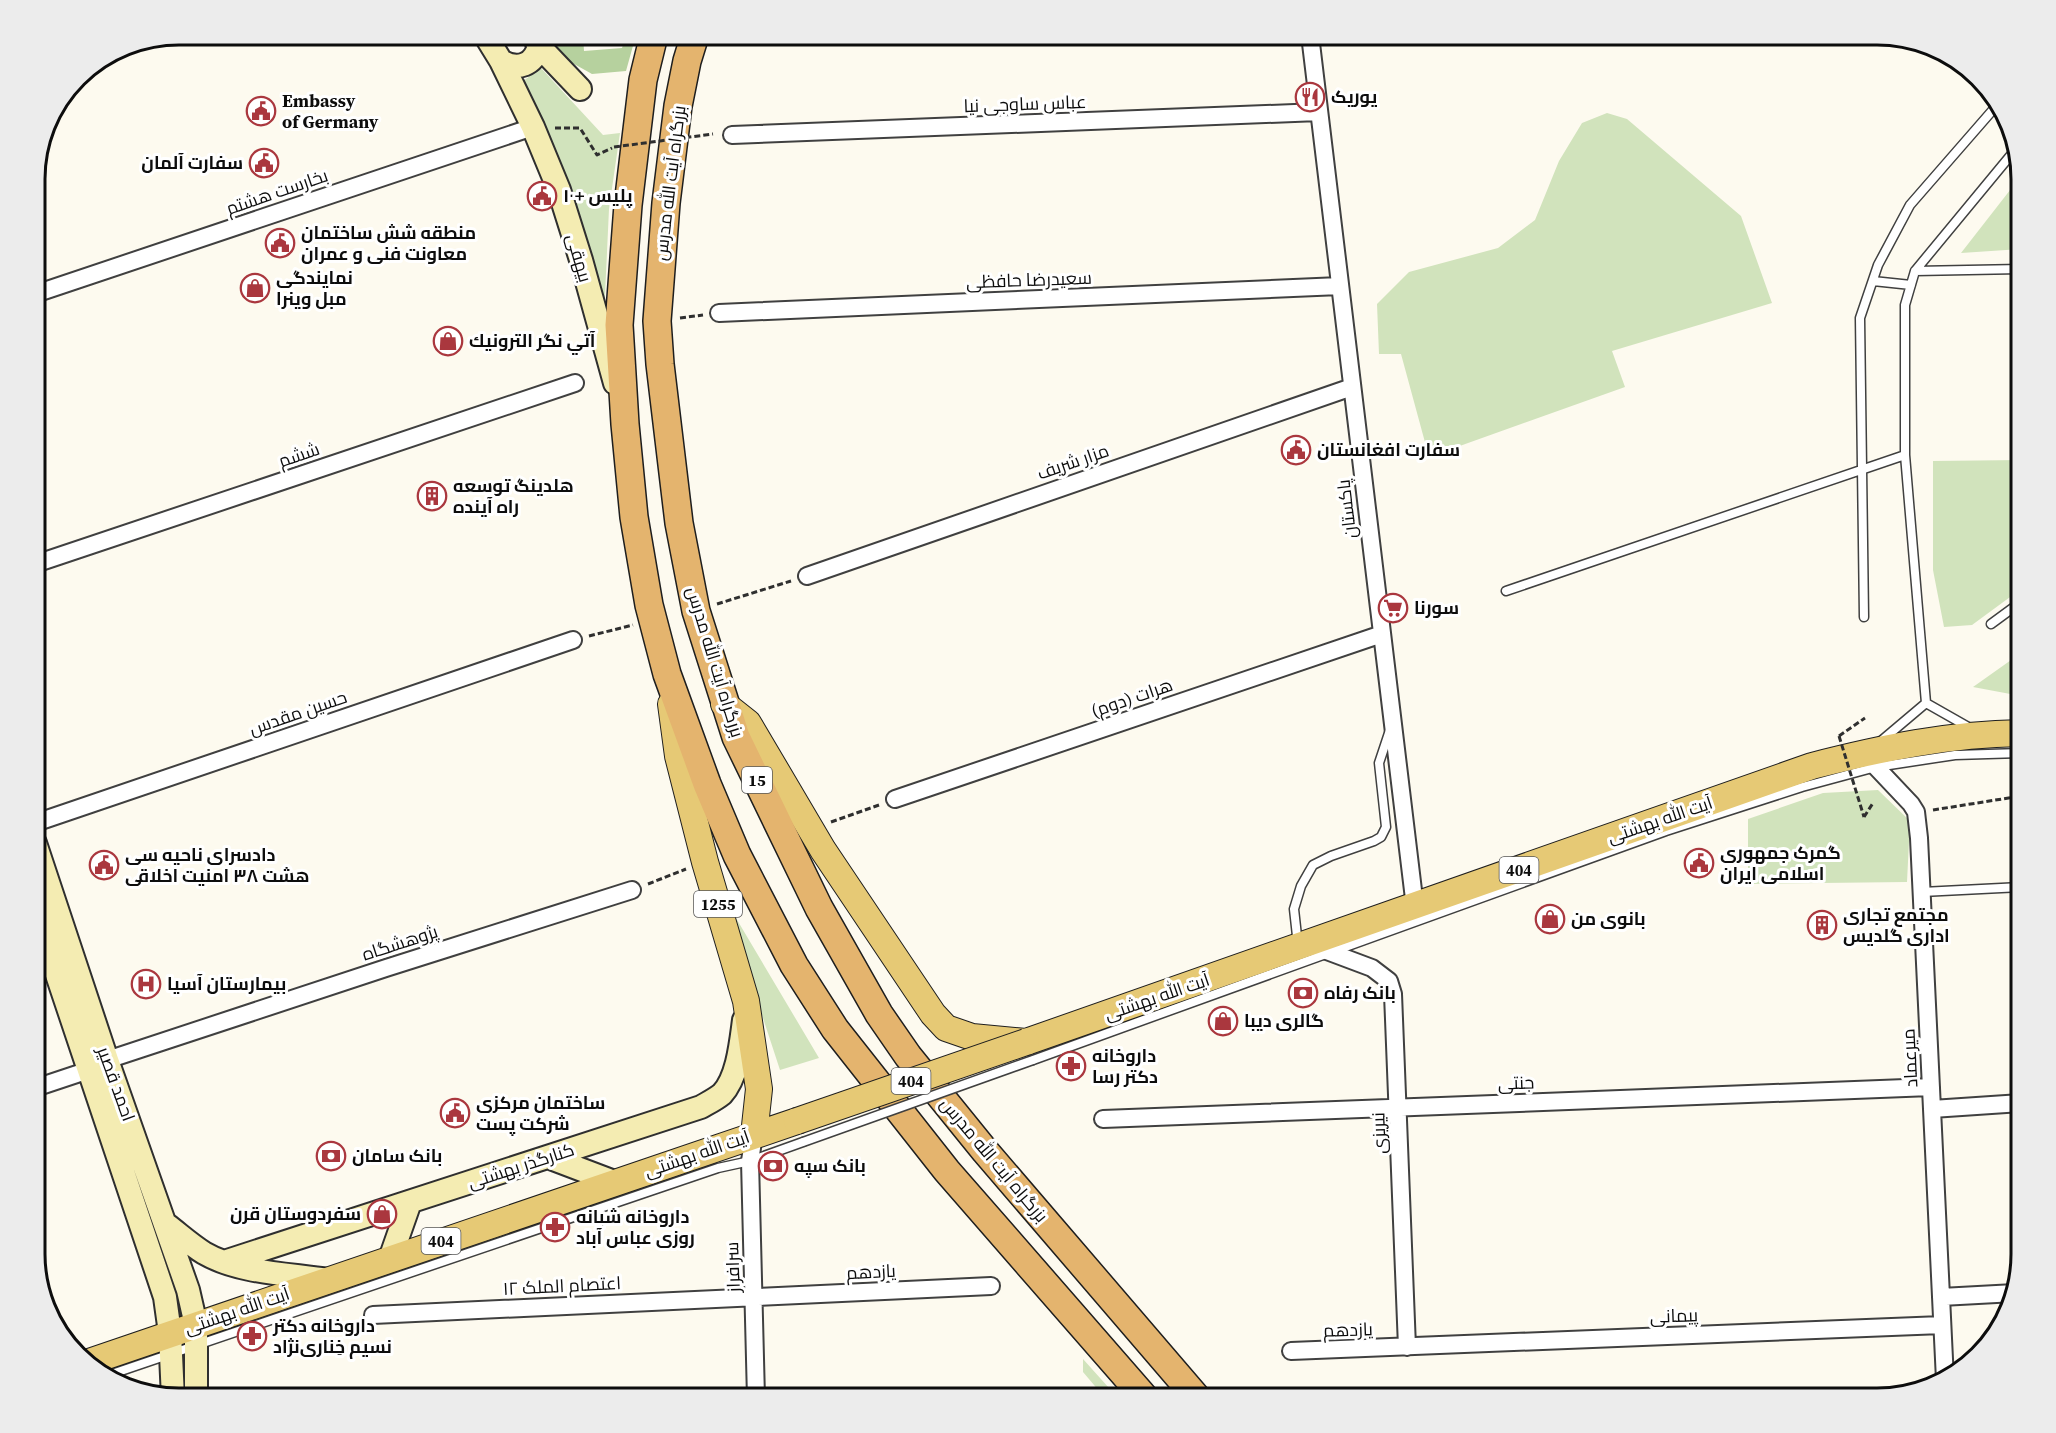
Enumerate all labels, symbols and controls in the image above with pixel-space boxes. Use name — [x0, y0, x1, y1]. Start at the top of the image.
restaurant icon: یوریک — [1294, 81, 1326, 113]
place label: یوریک — [1331, 84, 1378, 109]
place label: Embassy of Germany — [282, 88, 379, 134]
street label: عباس ساوجی نیا — [963, 89, 1087, 118]
public building icon: Embassy of Germany — [245, 95, 277, 127]
street label: بزرگراه آیت الله مدرس — [648, 104, 691, 262]
public building icon: سفارت آلمان — [248, 147, 280, 179]
place label: سفارت آلمان — [141, 150, 243, 175]
street label: بخارست هشتم — [222, 162, 331, 221]
public building icon: پلیس +۱٠ — [526, 180, 558, 212]
place label: پلیس +۱٠ — [563, 183, 633, 208]
place label: منطقه شش ساختمان معاونت فنی و عمران — [301, 220, 476, 266]
public building icon: منطقه شش ساختمان معاونت فنی و عمران — [264, 227, 296, 259]
street label: بیهقی — [561, 231, 598, 285]
place label: نمایندگی مبل وینرا — [276, 265, 353, 311]
street label: سعیدرضا حافظی — [966, 265, 1092, 294]
shop icon: نمایندگی مبل وینرا — [239, 272, 271, 304]
shop icon: آتي نگر الترونيك — [432, 325, 464, 357]
place label: آتي نگر الترونيك — [469, 328, 596, 356]
public building icon: سفارت افغانستان — [1280, 434, 1312, 466]
street label: ششم — [275, 436, 323, 473]
place label: سفارت افغانستان — [1317, 437, 1460, 462]
street label: مزار شریف — [1034, 438, 1112, 485]
place label: هلدینگ توسعه راه آینده — [453, 473, 574, 519]
street label: پاکستان — [1330, 478, 1363, 540]
building icon: هلدینگ توسعه راه آینده — [416, 480, 448, 512]
street label: بزرگراه آیت الله مدرس — [681, 583, 750, 740]
supermarket icon: سورنا — [1377, 592, 1409, 624]
place label: سورنا — [1414, 595, 1459, 620]
street label: هرات (دوم) — [1088, 672, 1176, 723]
street label: حسین مقدس — [246, 684, 350, 741]
road number: 15 — [742, 767, 772, 793]
street label: آیت الله بهشتی — [1604, 790, 1716, 849]
place label: گمرک جمهوری اسلامی ایران — [1720, 840, 1841, 886]
place label: دادسرای ناحیه سی هشت ۳۸ امنیت اخلاقی — [125, 842, 310, 888]
public building icon: گمرک جمهوری اسلامی ایران — [1683, 847, 1715, 879]
public building icon: دادسرای ناحیه سی هشت ۳۸ امنیت اخلاقی — [88, 849, 120, 881]
road number: 404 — [1500, 857, 1538, 883]
road number: 1255 — [694, 891, 742, 917]
place label: مجتمع تجاری اداری گلدیس — [1843, 902, 1950, 948]
shop icon: بانوی من — [1534, 903, 1566, 935]
place label: بانوی من — [1571, 906, 1646, 931]
building icon: مجتمع تجاری اداری گلدیس — [1806, 909, 1838, 941]
street label: پژوهشگاه — [359, 918, 441, 967]
street label: آیت الله بهشتی — [1101, 967, 1213, 1026]
hospital icon: بیمارستان آسیا — [130, 968, 162, 1000]
place label: بیمارستان آسیا — [167, 971, 286, 996]
bank icon: بانک رفاه — [1287, 977, 1319, 1009]
place label: بانک رفاه — [1324, 980, 1396, 1005]
shop icon: گالری دیبا — [1207, 1005, 1239, 1037]
place label: گالری دیبا — [1244, 1008, 1324, 1033]
street label: میرعماد — [1895, 1028, 1924, 1088]
street label: احمد قصیر — [91, 1042, 142, 1125]
place label: داروخانه دکتر رسا — [1092, 1043, 1158, 1089]
pharmacy icon: داروخانه دکتر رسا — [1055, 1050, 1087, 1082]
road number: 404 — [892, 1068, 930, 1094]
street label: جنتی — [1497, 1069, 1535, 1096]
place label: ساختمان مرکزی شرکت پست — [476, 1090, 605, 1136]
street label: بزرگراه آیت الله مدرس — [935, 1092, 1054, 1228]
public building icon: ساختمان مرکزی شرکت پست — [439, 1097, 471, 1129]
street label: نیریزی — [1365, 1112, 1392, 1154]
street label: آیت الله بهشتی — [641, 1124, 753, 1183]
street label: کنارگذر بهشتی — [464, 1137, 577, 1195]
bank icon: بانک سامان — [315, 1140, 347, 1172]
place label: بانک سامان — [352, 1143, 442, 1168]
bank icon: بانک سپه — [757, 1150, 789, 1182]
place label: بانک سپه — [794, 1153, 866, 1178]
shop icon: سفردوستان قرن — [366, 1198, 398, 1230]
place label: سفردوستان قرن — [230, 1201, 361, 1226]
place label: داروخانه شبانه روزی عباس آباد — [576, 1204, 695, 1250]
pharmacy icon: داروخانه شبانه روزی عباس آباد — [539, 1211, 571, 1243]
road number: 404 — [422, 1228, 460, 1254]
street label: سرافراز — [719, 1241, 746, 1294]
street label: یازدهم — [845, 1258, 897, 1285]
street label: اعتصام الملک ۱۲ — [502, 1270, 622, 1301]
street label: آیت الله بهشتی — [181, 1281, 293, 1340]
street label: پیمانی — [1649, 1302, 1699, 1329]
place label: داروخانه دکتر نسیم خِناری‌نژاد — [272, 1313, 392, 1359]
street label: یازدهم — [1323, 1316, 1373, 1343]
pharmacy icon: داروخانه دکتر نسیم خِناری‌نژاد — [236, 1320, 268, 1352]

